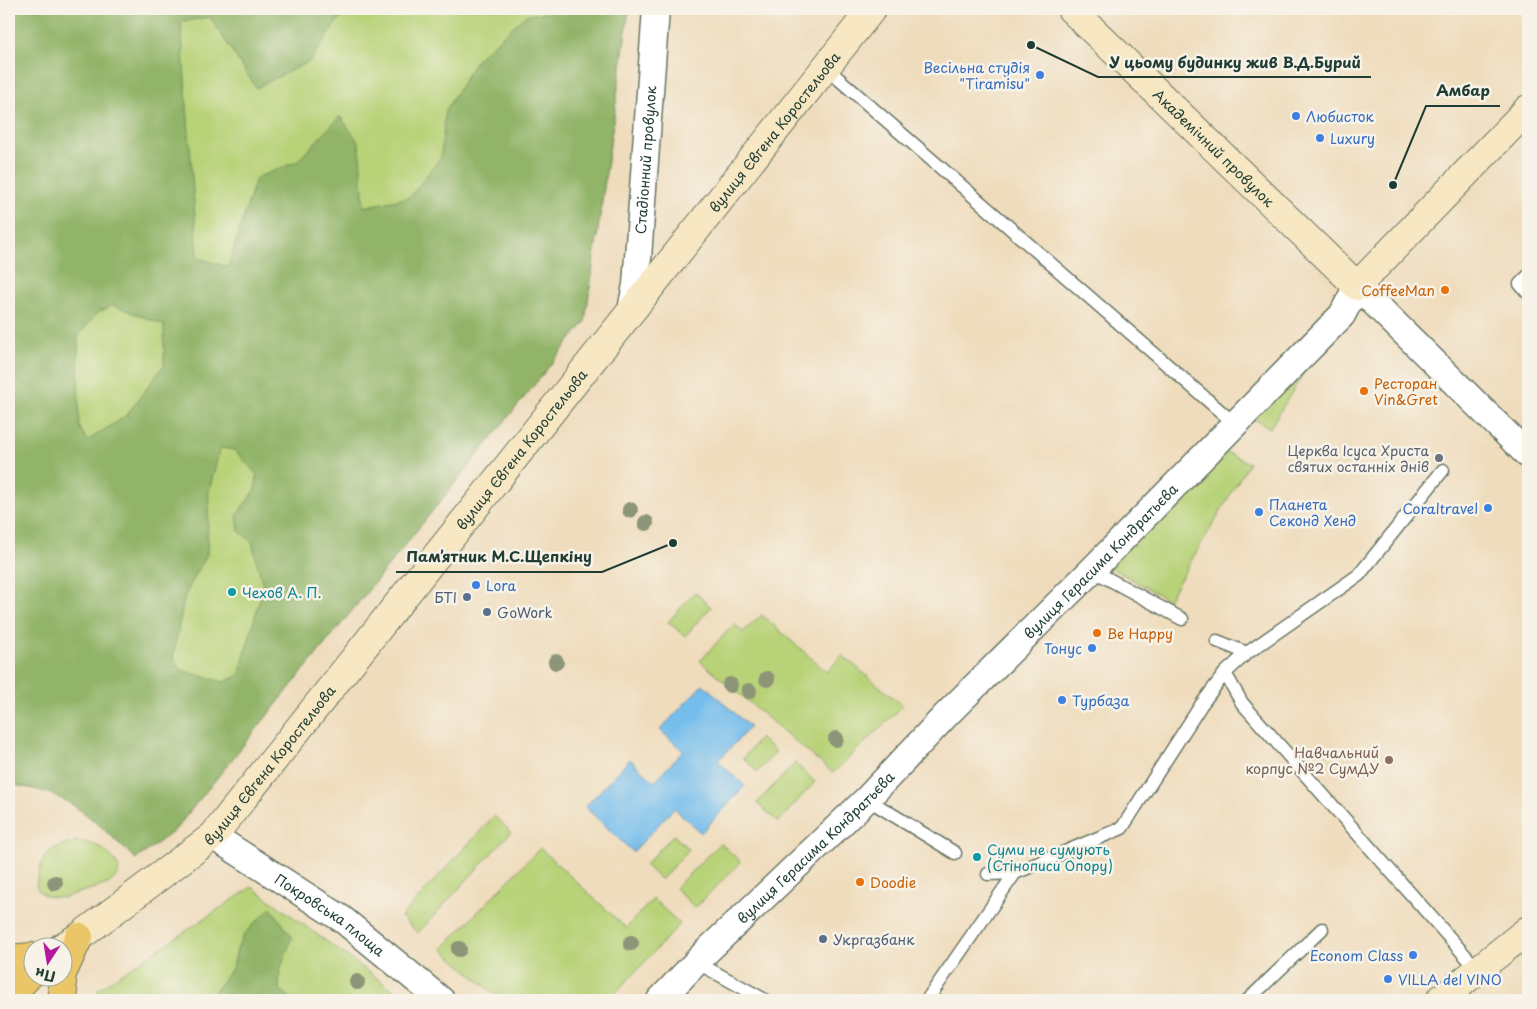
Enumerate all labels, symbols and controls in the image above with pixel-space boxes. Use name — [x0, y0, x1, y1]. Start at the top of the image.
street label: вулиця Євгена Коростельова — [704, 47, 845, 217]
callout: У цьому будинку жив В.Д.Бурий — [1098, 47, 1371, 77]
text: У цьому будинку жив В.Д.Бурий — [1109, 50, 1361, 73]
place label: Весільна студія "Tiramisu" — [923, 57, 1030, 94]
marker: Весільна студія "Tiramisu" — [1034, 69, 1046, 81]
callout: Амбар — [1426, 76, 1500, 106]
text: Амбар — [1436, 78, 1490, 101]
street label: Стадіонний провулок — [629, 84, 661, 235]
street label: Академічний провулок — [1149, 84, 1280, 212]
place label: Любисток — [1306, 106, 1375, 127]
marker: Любисток — [1290, 110, 1302, 122]
place label: Luxury — [1330, 128, 1375, 149]
marker: Luxury — [1314, 132, 1326, 144]
place label: CoffeeMan — [1361, 280, 1435, 301]
marker: CoffeeMan — [1439, 284, 1451, 296]
street label: вулиця Євгена Коростельова — [451, 364, 592, 534]
place label: Ресторан Vin&Gret — [1374, 373, 1438, 410]
marker: Ресторан Vin&Gret — [1358, 385, 1370, 397]
place label: Церква Ісуса Христа святих останніх днів — [1287, 440, 1429, 477]
marker: Церква Ісуса Христа святих останніх днів — [1433, 452, 1445, 464]
street label: вулиця Герасима Кондратьєва — [1018, 478, 1182, 643]
place label: Планета Секонд Хенд — [1269, 494, 1356, 531]
place label: Coraltravel — [1402, 498, 1478, 519]
marker: Coraltravel — [1482, 502, 1494, 514]
marker: Планета Секонд Хенд — [1253, 506, 1265, 518]
callout: Пам’ятник М.С.Щепкіну — [396, 542, 602, 572]
text: Пам’ятник М.С.Щепкіну — [406, 544, 592, 567]
place label: Lora — [486, 575, 516, 596]
marker: Lora — [470, 579, 482, 591]
place label: Чехов А. П. — [242, 582, 321, 603]
marker: Чехов А. П. — [226, 586, 238, 598]
place label: БТІ — [435, 587, 457, 608]
marker: БТІ — [461, 591, 473, 603]
place label: GoWork — [497, 602, 552, 623]
marker: GoWork — [481, 606, 493, 618]
place label: Be Happy — [1107, 623, 1173, 644]
marker: Be Happy — [1091, 627, 1103, 639]
place label: Тонус — [1044, 638, 1082, 659]
marker: Тонус — [1086, 642, 1098, 654]
street label: вулиця Євгена Коростельова — [199, 680, 340, 850]
place label: Турбаза — [1072, 690, 1130, 711]
marker: Турбаза — [1056, 694, 1068, 706]
place label: Навчальний корпус №2 СумДУ — [1245, 742, 1379, 779]
marker: Навчальний корпус №2 СумДУ — [1383, 754, 1395, 766]
street label: вулиця Герасима Кондратьєва — [732, 766, 899, 928]
place label: Суми не сумують (Стінописи Опору) — [987, 839, 1113, 876]
marker: Суми не сумують (Стінописи Опору) — [971, 851, 983, 863]
street label: Покровська площа — [271, 868, 390, 961]
place label: Doodie — [870, 872, 916, 893]
marker: Doodie — [854, 876, 866, 888]
place label: Укргазбанк — [833, 929, 915, 950]
marker: Укргазбанк — [817, 933, 829, 945]
north arrow — [22, 936, 72, 986]
place label: Econom Class — [1310, 945, 1403, 966]
marker: Econom Class — [1407, 949, 1419, 961]
text: Пн — [33, 963, 57, 988]
place label: VILLA del VINO — [1398, 969, 1502, 990]
marker: VILLA del VINO — [1382, 973, 1394, 985]

